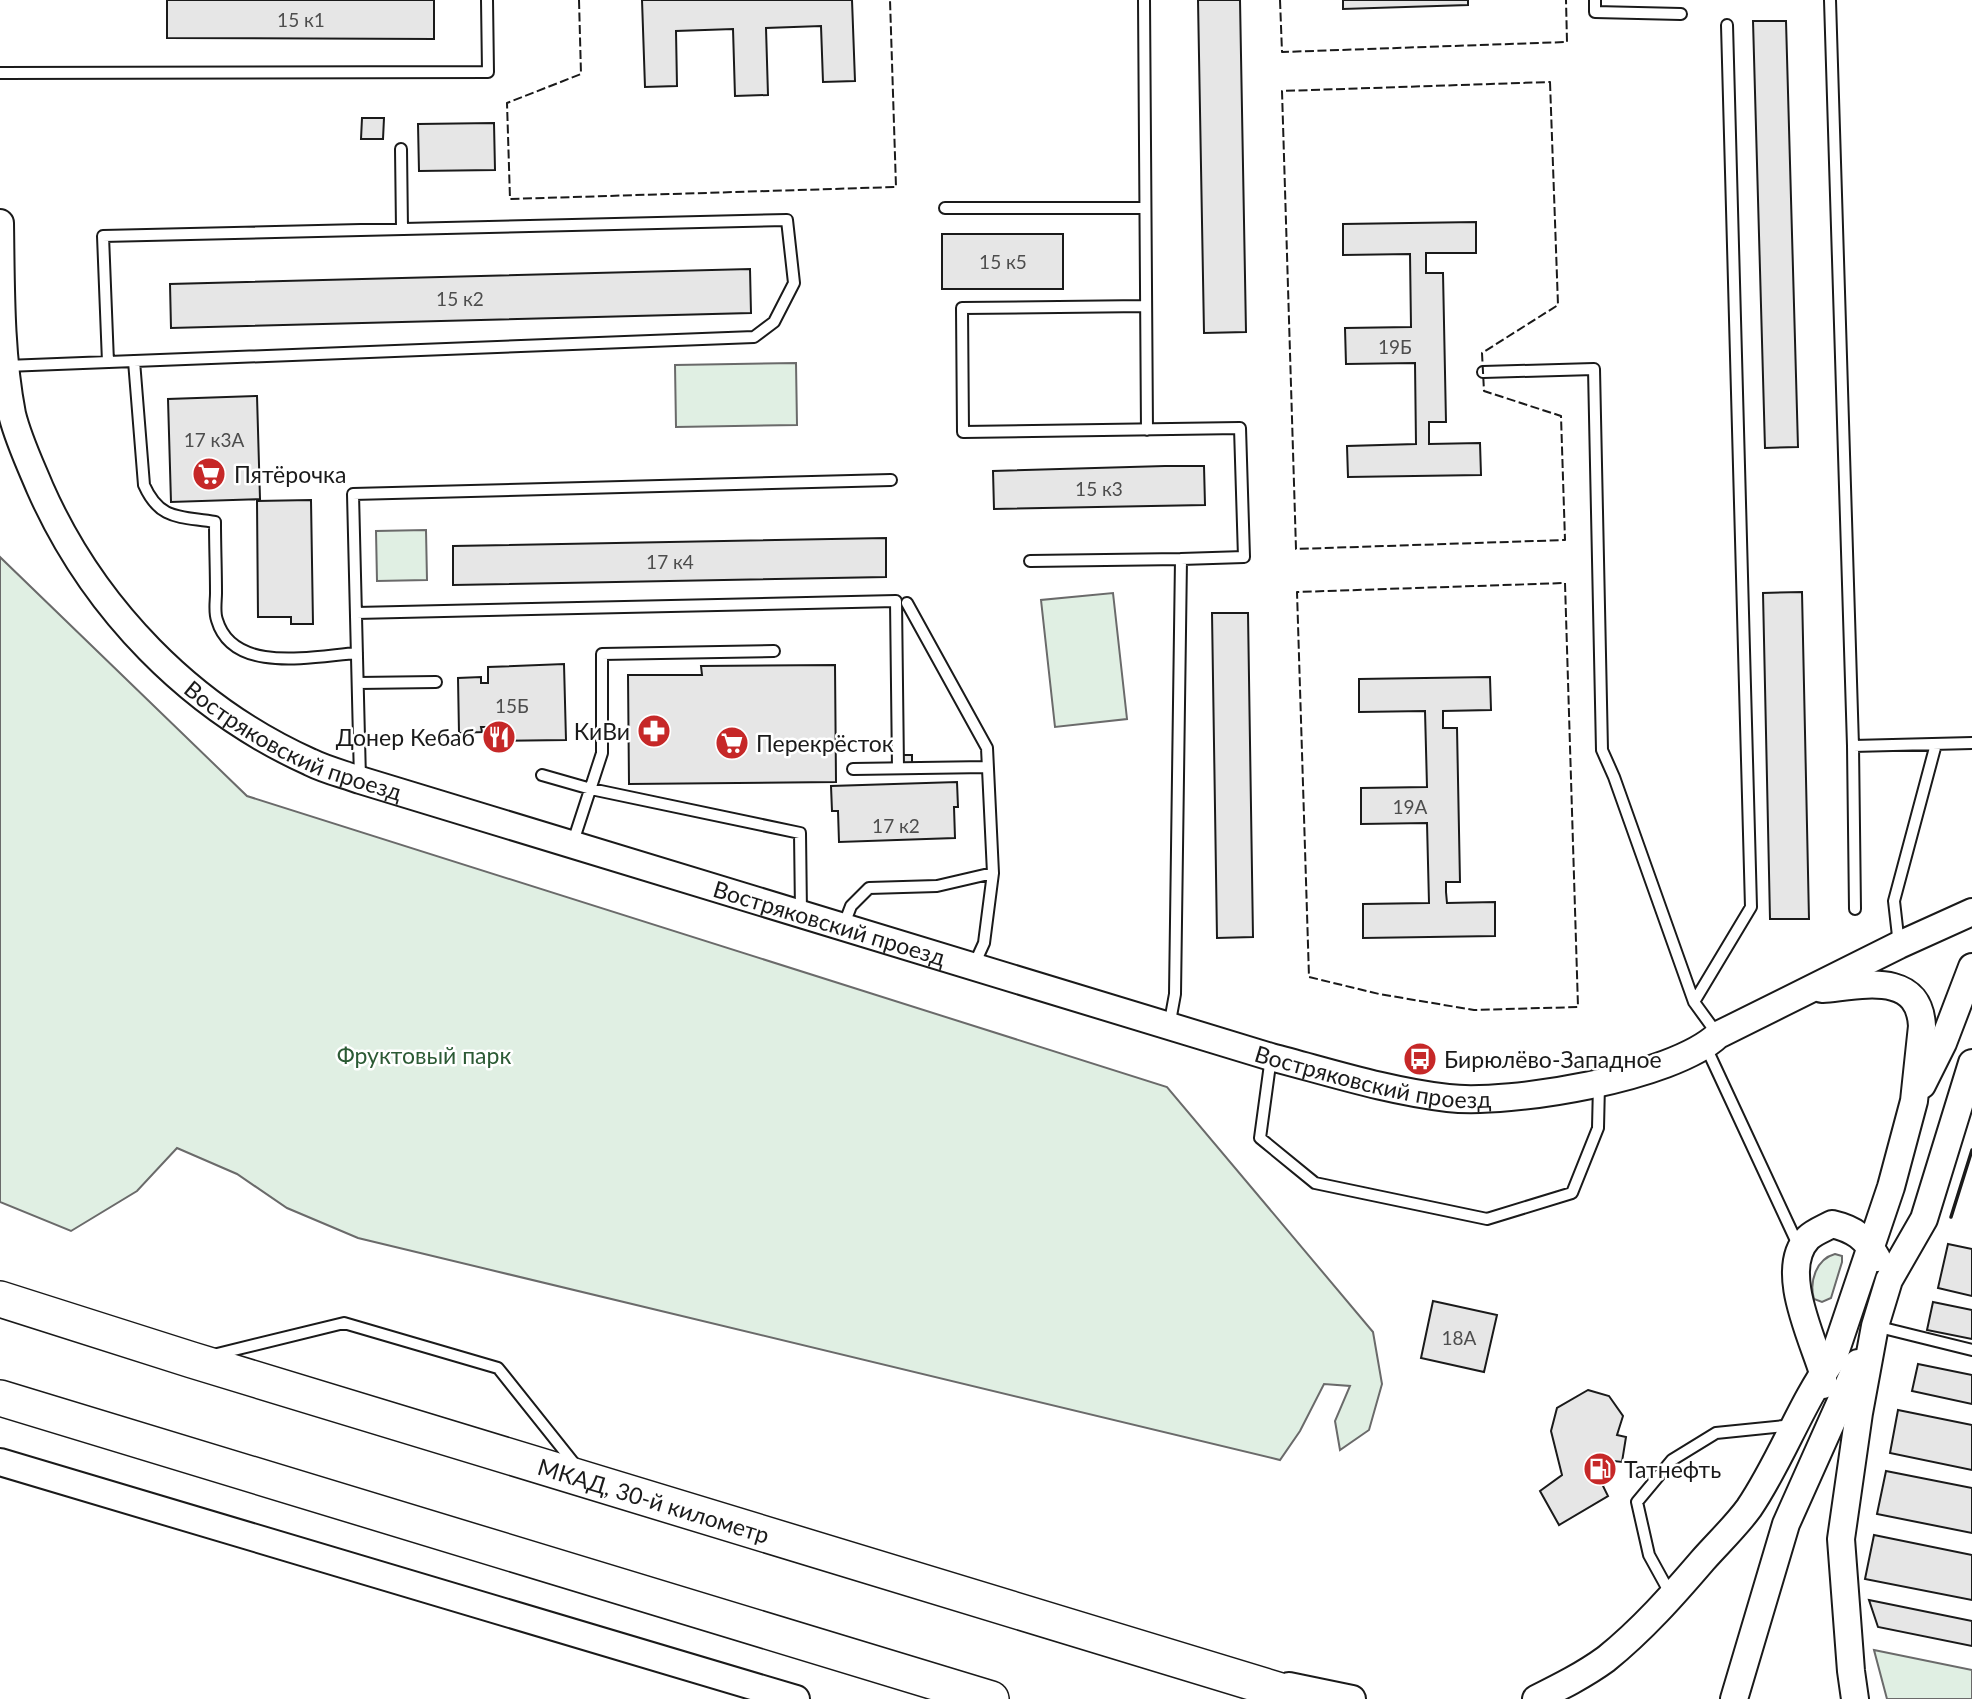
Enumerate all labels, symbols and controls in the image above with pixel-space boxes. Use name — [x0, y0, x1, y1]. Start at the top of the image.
house number: 15 к1 — [277, 8, 325, 31]
house number: 15 к5 — [979, 250, 1027, 273]
house number: 15 к2 — [436, 287, 484, 310]
house number: 19Б — [1378, 335, 1412, 358]
house number: 17 к3А — [184, 428, 244, 451]
supermarket icon: Пятёрочка — [190, 455, 228, 493]
place label: Пятёрочка — [234, 460, 346, 488]
house number: 15 к3 — [1075, 477, 1123, 500]
house number: 17 к4 — [646, 550, 694, 573]
street label: Востряковский проезд — [179, 674, 406, 806]
house number: 15Б — [495, 694, 529, 717]
pharmacy icon: КиВи — [635, 712, 673, 750]
place label: КиВи — [574, 717, 630, 745]
restaurant icon: Донер Кебаб — [480, 718, 518, 756]
place label: Донер Кебаб — [336, 723, 475, 751]
supermarket icon: Перекрёсток — [713, 724, 751, 762]
place label: Перекрёсток — [756, 729, 894, 757]
house number: 19А — [1393, 795, 1428, 818]
house number: 17 к2 — [872, 814, 920, 837]
street label: Востряковский проезд — [710, 874, 949, 971]
street label: Востряковский проезд — [1252, 1039, 1492, 1113]
bus stop icon: Бирюлёво-Западное — [1401, 1040, 1439, 1078]
park label: Фруктовый парк — [337, 1041, 511, 1069]
place label: Бирюлёво-Западное — [1444, 1045, 1662, 1073]
house number: 18А — [1442, 1326, 1477, 1349]
fuel station icon: Татнефть — [1581, 1450, 1619, 1488]
street label: МКАД, 30-й километр — [535, 1452, 773, 1549]
place label: Татнефть — [1624, 1455, 1721, 1483]

